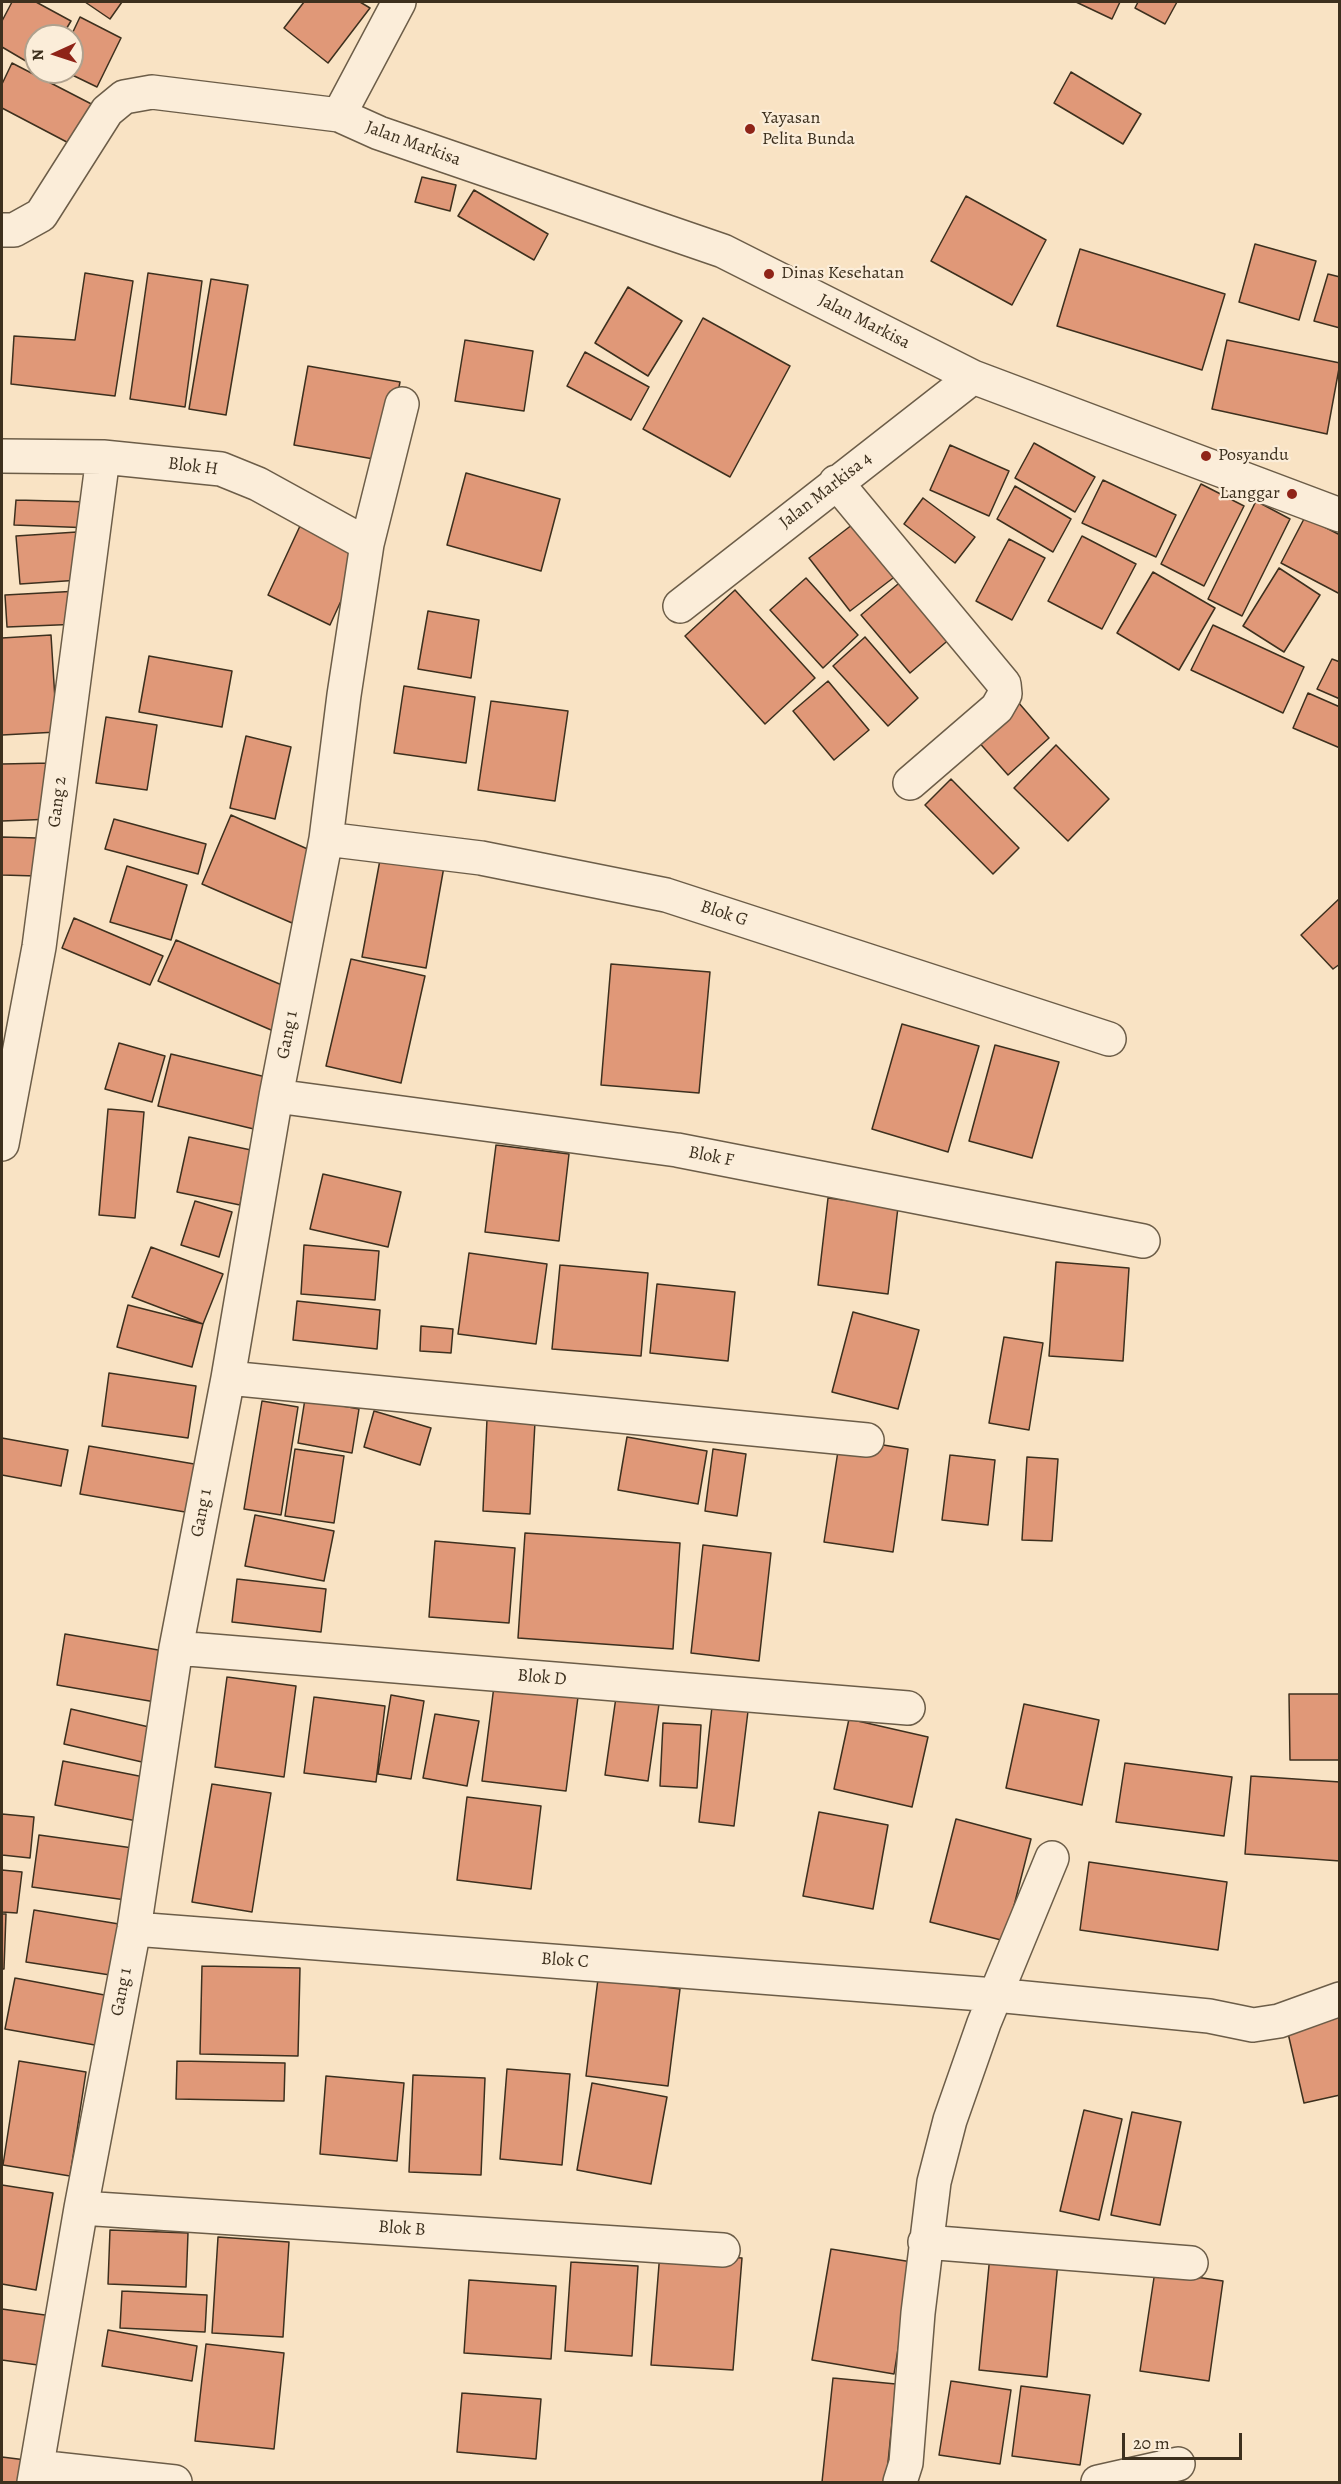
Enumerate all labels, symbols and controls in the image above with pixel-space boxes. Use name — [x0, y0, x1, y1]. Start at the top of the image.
north arrow — [24, 24, 84, 84]
text: N — [27, 48, 49, 61]
place label: Yayasan Pelita Bunda — [762, 108, 855, 150]
street label: Jalan Markisa — [362, 117, 464, 171]
marker: Yayasan Pelita Bunda — [743, 122, 757, 136]
place label: Dinas Kesehatan — [781, 263, 904, 285]
marker: Dinas Kesehatan — [762, 267, 776, 281]
street label: Jalan Markisa — [815, 290, 913, 354]
place label: Posyandu — [1218, 445, 1289, 467]
street label: Jalan Markisa 4 — [775, 448, 877, 534]
marker: Posyandu — [1199, 449, 1213, 463]
street label: Blok H — [167, 453, 219, 481]
place label: Langgar — [1220, 483, 1280, 505]
marker: Langgar — [1285, 487, 1299, 501]
street label: Gang 2 — [44, 775, 72, 829]
street label: Blok G — [698, 896, 750, 932]
street label: Gang 1 — [273, 1009, 303, 1061]
street label: Blok F — [686, 1142, 736, 1172]
street label: Gang 1 — [187, 1487, 217, 1539]
street label: Blok D — [517, 1665, 567, 1691]
street label: Blok C — [540, 1949, 590, 1973]
street label: Gang 1 — [107, 1966, 137, 2018]
street label: Blok B — [378, 2217, 426, 2241]
scale bar — [1125, 2421, 1245, 2459]
text: 20 m — [1133, 2431, 1170, 2455]

